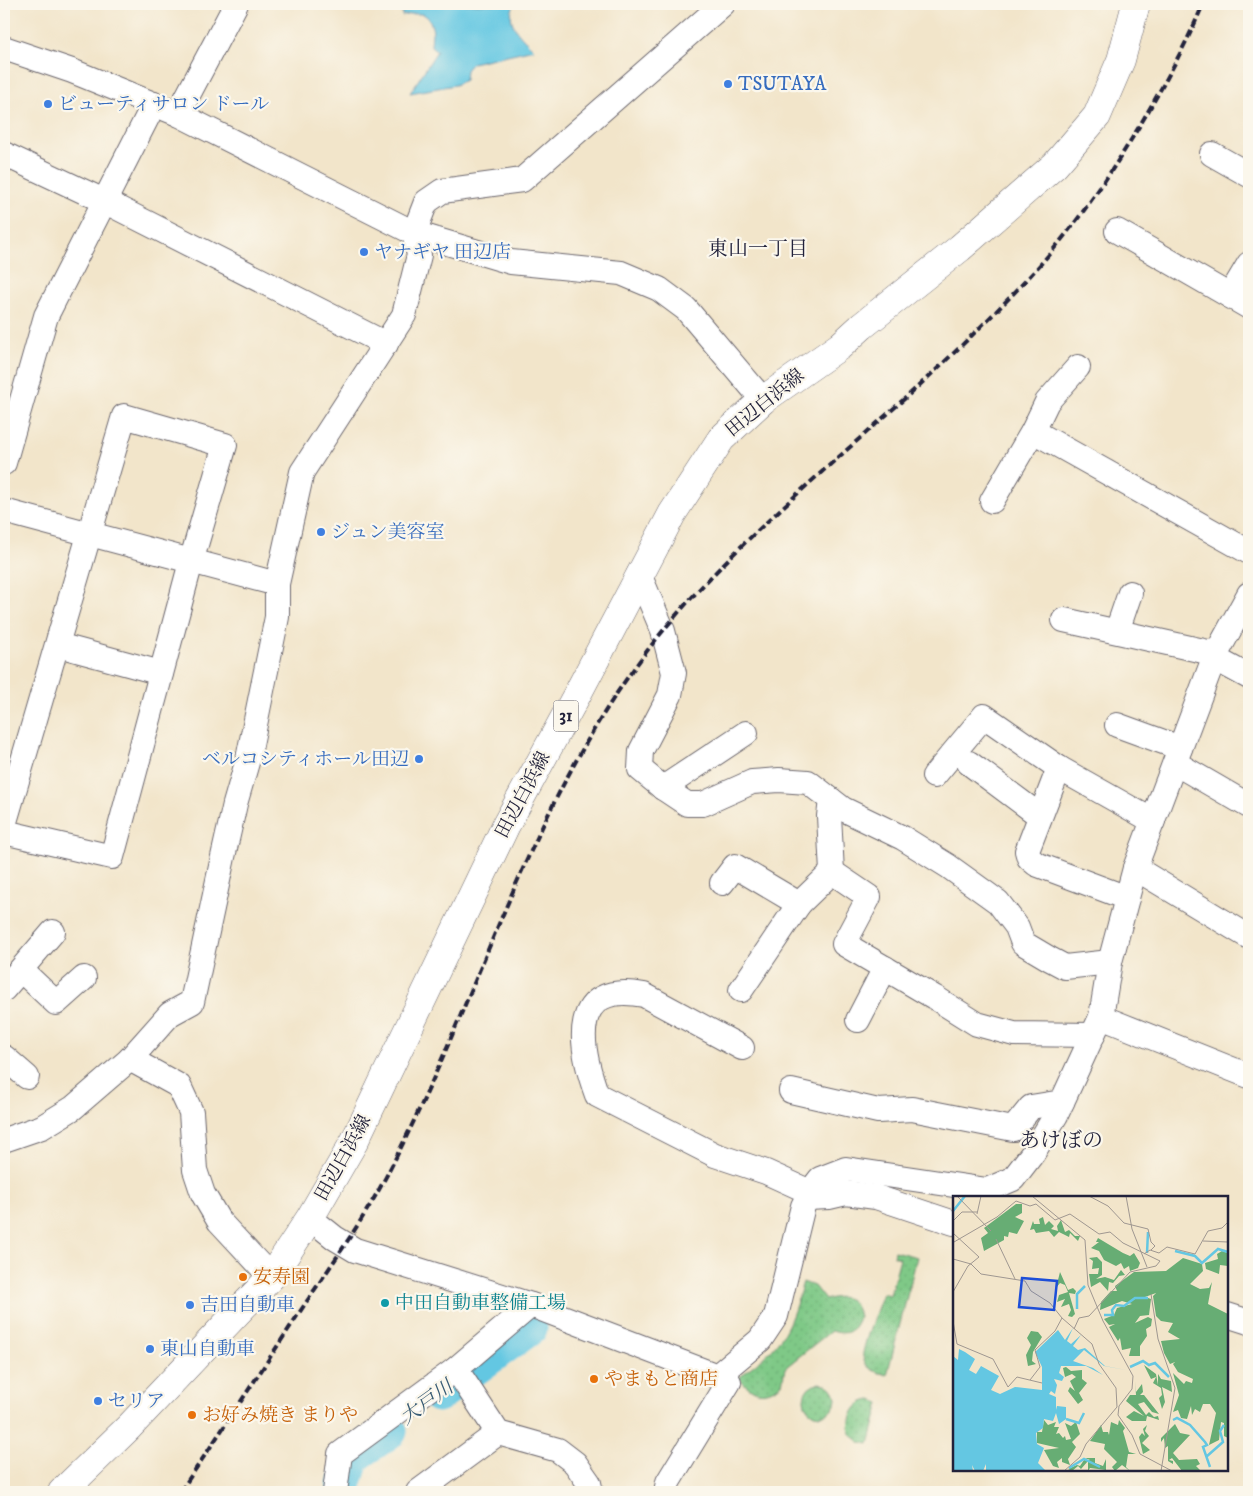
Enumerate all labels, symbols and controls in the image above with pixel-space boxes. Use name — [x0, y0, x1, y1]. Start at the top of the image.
place label: TSUTAYA — [738, 73, 827, 96]
marker: TSUTAYA — [722, 78, 734, 90]
place label: ビューティサロン ドール — [58, 93, 269, 116]
marker: ビューティサロン ドール — [42, 98, 54, 110]
district label: 東山一丁目 — [708, 237, 808, 262]
place label: ヤナギヤ 田辺店 — [374, 241, 511, 264]
marker: ヤナギヤ 田辺店 — [358, 246, 370, 258]
street label: 田辺白浜線 — [721, 364, 809, 442]
place label: ジュン美容室 — [331, 521, 445, 544]
marker: ジュン美容室 — [315, 526, 327, 538]
road number: 31 — [554, 700, 578, 731]
place label: ベルコシティホール田辺 — [202, 748, 409, 771]
street label: 田辺白浜線 — [491, 748, 555, 842]
marker: ベルコシティホール田辺 — [413, 753, 425, 765]
street label: 田辺白浜線 — [310, 1111, 376, 1205]
district label: あけぼの — [1019, 1128, 1103, 1154]
inset map — [953, 1196, 1228, 1471]
place label: 安寿園 — [253, 1266, 310, 1289]
marker: 安寿園 — [237, 1271, 249, 1283]
place label: 中田自動車整備工場 — [395, 1292, 566, 1315]
place label: 吉田自動車 — [200, 1294, 295, 1317]
marker: 中田自動車整備工場 — [379, 1297, 391, 1309]
marker: 吉田自動車 — [184, 1299, 196, 1311]
place label: 東山自動車 — [160, 1338, 255, 1361]
marker: 東山自動車 — [144, 1343, 156, 1355]
place label: やまもと商店 — [604, 1368, 718, 1391]
marker: やまもと商店 — [588, 1373, 600, 1385]
water label: 大戸川 — [395, 1374, 460, 1431]
place label: セリア — [108, 1390, 165, 1413]
marker: セリア — [92, 1395, 104, 1407]
place label: お好み焼き まりや — [202, 1404, 358, 1427]
marker: お好み焼き まりや — [186, 1409, 198, 1421]

